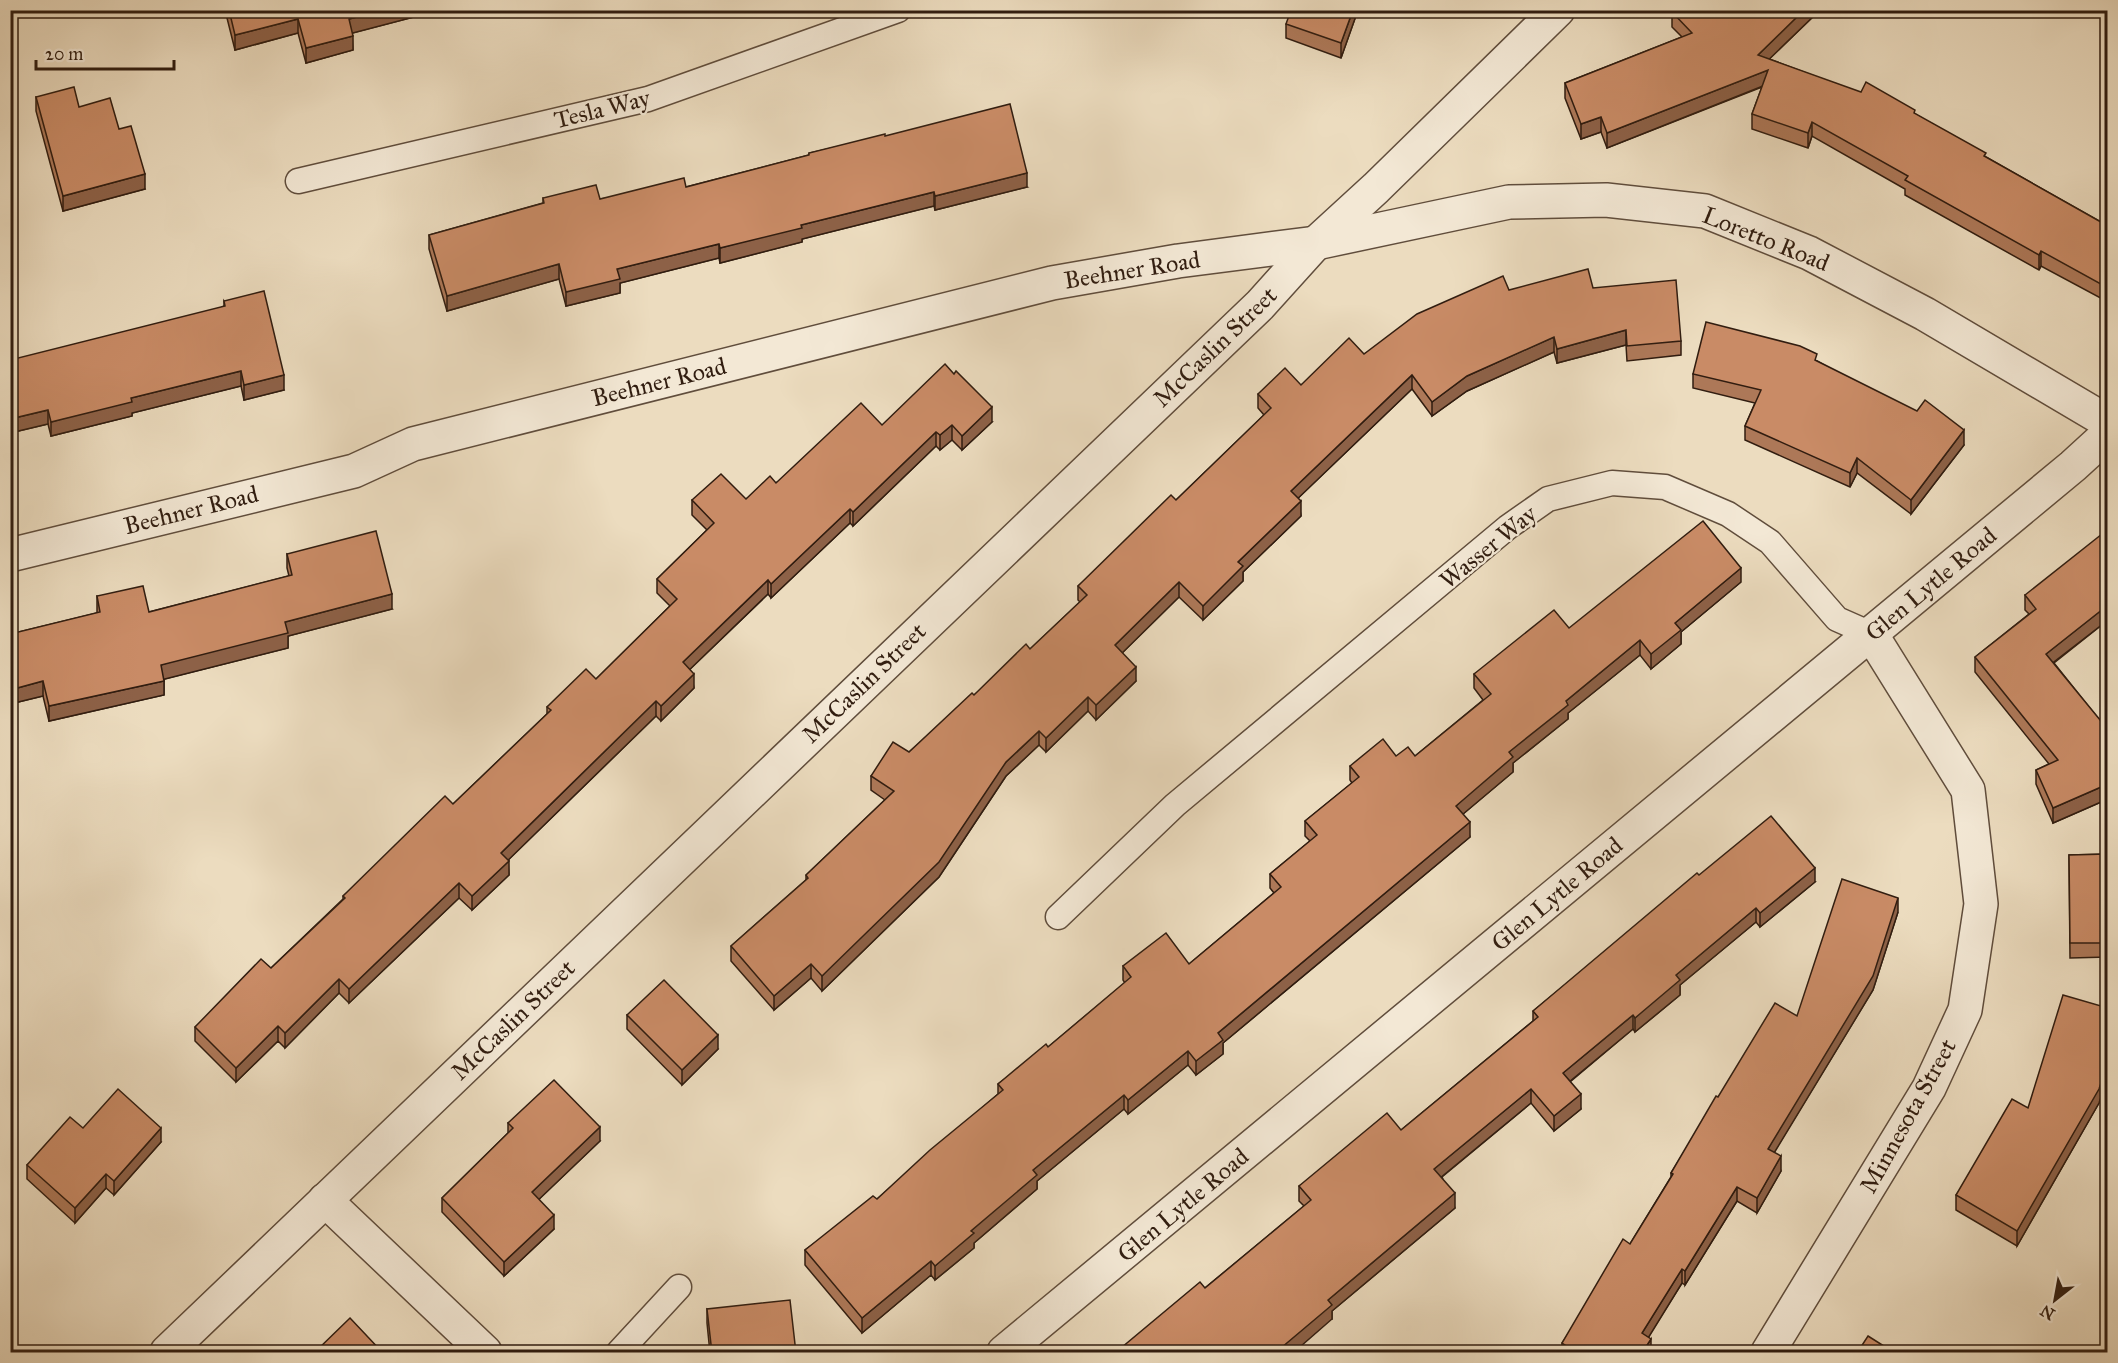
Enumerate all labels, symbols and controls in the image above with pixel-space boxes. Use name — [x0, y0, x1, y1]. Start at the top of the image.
scale bar — [36, 33, 174, 71]
text: 20 m — [45, 43, 83, 65]
street label: Tesla Way — [551, 82, 654, 135]
street label: Loretto Road — [1698, 200, 1834, 278]
street label: Beehner Road — [1062, 244, 1202, 296]
street label: McCaslin Street — [1147, 280, 1284, 414]
street label: Beehner Road — [589, 351, 729, 413]
street label: Beehner Road — [121, 479, 261, 541]
street label: Wasser Way — [1433, 498, 1543, 595]
street label: Glen Lytle Road — [1859, 520, 2003, 648]
street label: McCaslin Street — [796, 616, 933, 750]
street label: Glen Lytle Road — [1485, 830, 1629, 958]
street label: McCaslin Street — [445, 953, 582, 1087]
street label: Minnesota Street — [1853, 1033, 1963, 1198]
street label: Glen Lytle Road — [1111, 1141, 1255, 1269]
north arrow — [2025, 1270, 2085, 1330]
text: N — [2036, 1301, 2058, 1324]

